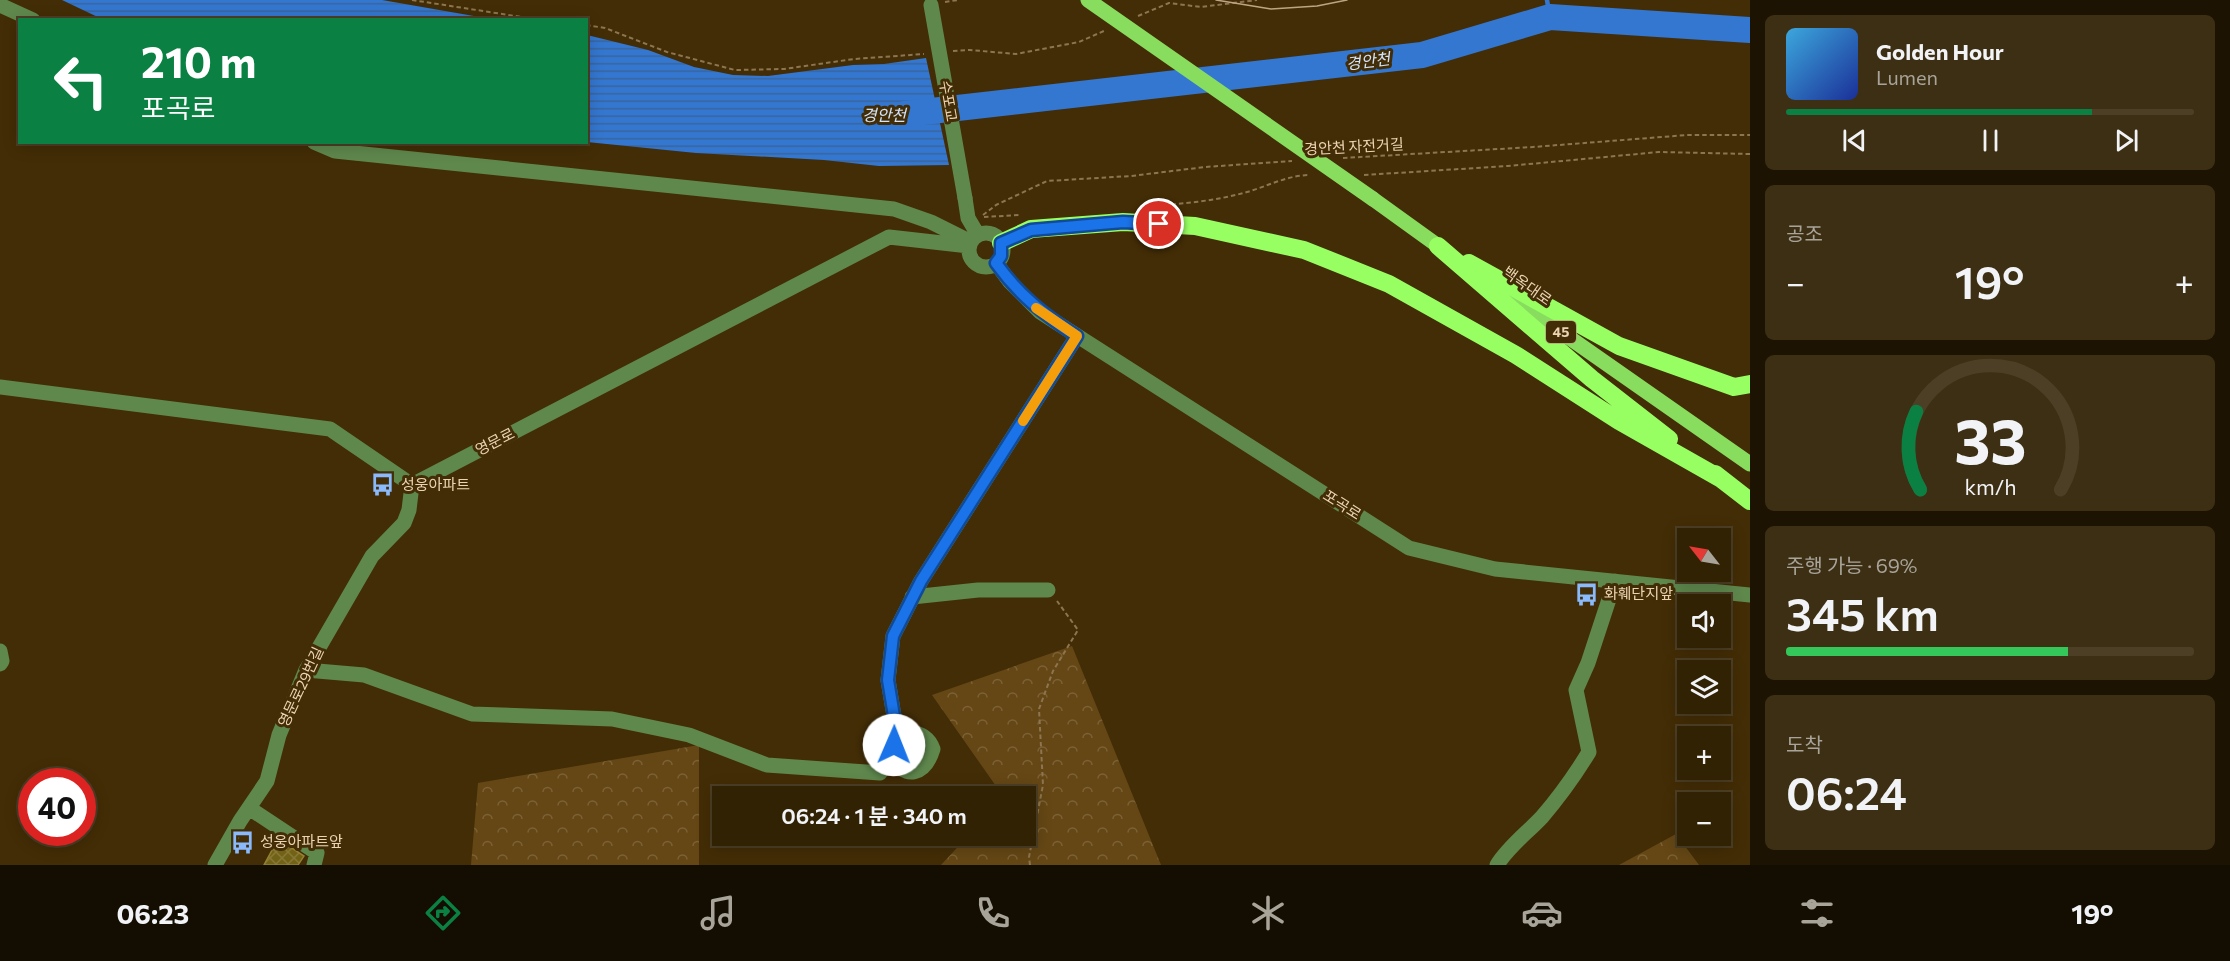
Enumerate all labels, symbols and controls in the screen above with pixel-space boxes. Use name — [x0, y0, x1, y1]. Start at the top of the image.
text: 210 m — [141, 35, 256, 87]
text: Golden Hour — [1876, 38, 2004, 65]
icon: left — [42, 42, 120, 120]
water label: 경안천 — [1345, 48, 1393, 73]
text: Lumen — [1876, 65, 1938, 89]
street label: 수포교 — [937, 79, 961, 123]
text: 포곡로 — [141, 91, 216, 124]
water label: 경안천 — [862, 105, 908, 124]
icon: previous — [1838, 124, 1871, 157]
icon: pause — [1974, 124, 2007, 157]
icon: next — [2110, 124, 2143, 157]
street label: 경안천 자전거길 — [1304, 134, 1404, 158]
pin — [1133, 198, 1184, 249]
icon: arrive — [1142, 207, 1175, 240]
text: 공조 — [1786, 221, 1823, 245]
text: 19° — [1955, 253, 2024, 308]
text: − — [1786, 261, 1805, 302]
text: + — [2175, 261, 2194, 302]
street label: 백옥대로 — [1500, 262, 1555, 308]
road number: 45 — [1546, 321, 1576, 343]
text: 33 — [1954, 401, 2026, 477]
street label: 영문로 — [472, 424, 517, 459]
bus stop icon: 성웅아파트 — [370, 472, 396, 498]
text: km/h — [1964, 473, 2016, 499]
place label: 성웅아파트 — [401, 475, 470, 493]
street label: 포곡로 — [1320, 486, 1365, 523]
north arrow — [1677, 528, 1731, 582]
map controls — [1677, 528, 1731, 846]
text: 주행 가능 · 69% — [1786, 553, 1917, 577]
bus stop icon: 화훼단지앞 — [1573, 581, 1599, 607]
place label: 화훼단지앞 — [1604, 584, 1673, 602]
text: 345 km — [1786, 585, 1939, 640]
button: sound — [1677, 594, 1731, 648]
street label: 영문로29번길 — [274, 644, 327, 730]
button: layers — [1677, 660, 1731, 714]
position arrow — [862, 713, 926, 777]
button: + — [1677, 726, 1731, 780]
text: 도착 — [1786, 732, 1823, 756]
text: 06:24 — [1786, 764, 1907, 819]
speed limit sign: 40 — [18, 768, 96, 846]
button: − — [1677, 792, 1731, 846]
text: 06:24 · 1 분 · 340 m — [781, 802, 967, 829]
bus stop icon: 성웅아파트앞 — [229, 829, 255, 855]
place label: 성웅아파트앞 — [260, 832, 343, 850]
icon: directions — [422, 892, 464, 934]
icon: music — [697, 892, 739, 934]
icon: phone — [972, 892, 1014, 934]
icon: climate — [1247, 892, 1289, 934]
icon: car — [1521, 892, 1563, 934]
icon: filters — [1796, 892, 1838, 934]
text: 06:23 — [116, 897, 189, 930]
text: 19° — [2071, 897, 2114, 930]

